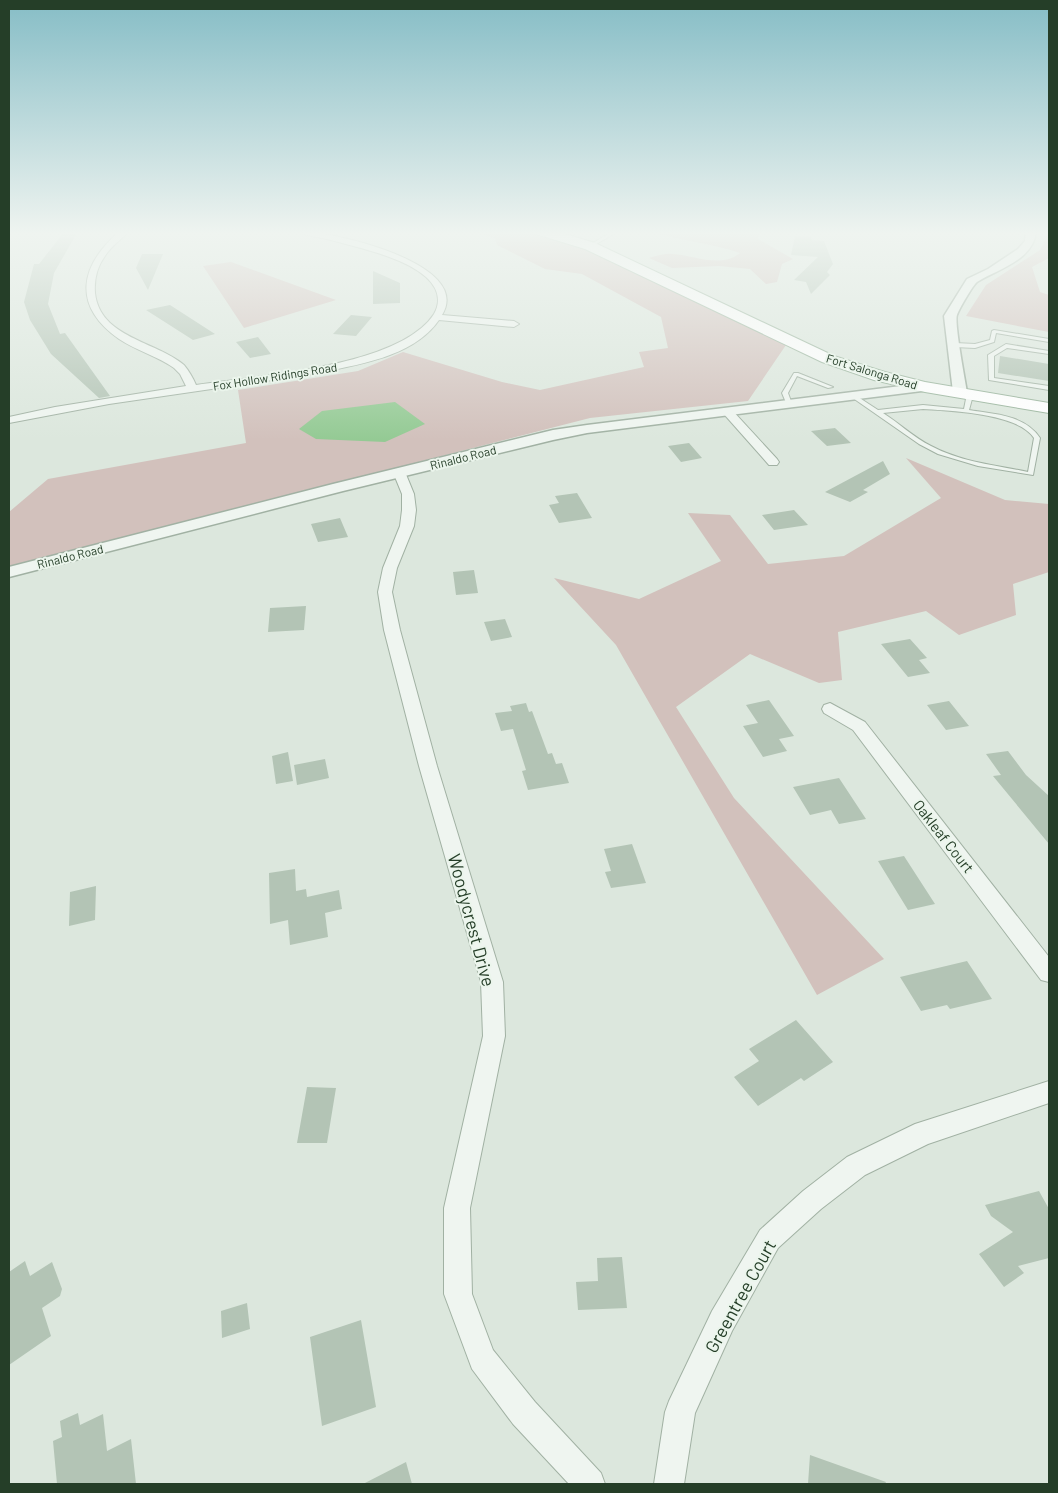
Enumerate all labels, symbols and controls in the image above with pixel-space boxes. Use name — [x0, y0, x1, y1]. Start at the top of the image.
street label: Fort Salonga Road — [825, 350, 919, 392]
street label: Fox Hollow Ridings Road — [212, 359, 338, 393]
street label: Rinaldo Road — [428, 442, 498, 472]
street label: Rinaldo Road — [35, 541, 105, 571]
street label: Oakleaf Court — [910, 796, 978, 876]
street label: Woodycrest Drive — [444, 851, 500, 989]
street label: Greentree Court — [700, 1236, 780, 1356]

